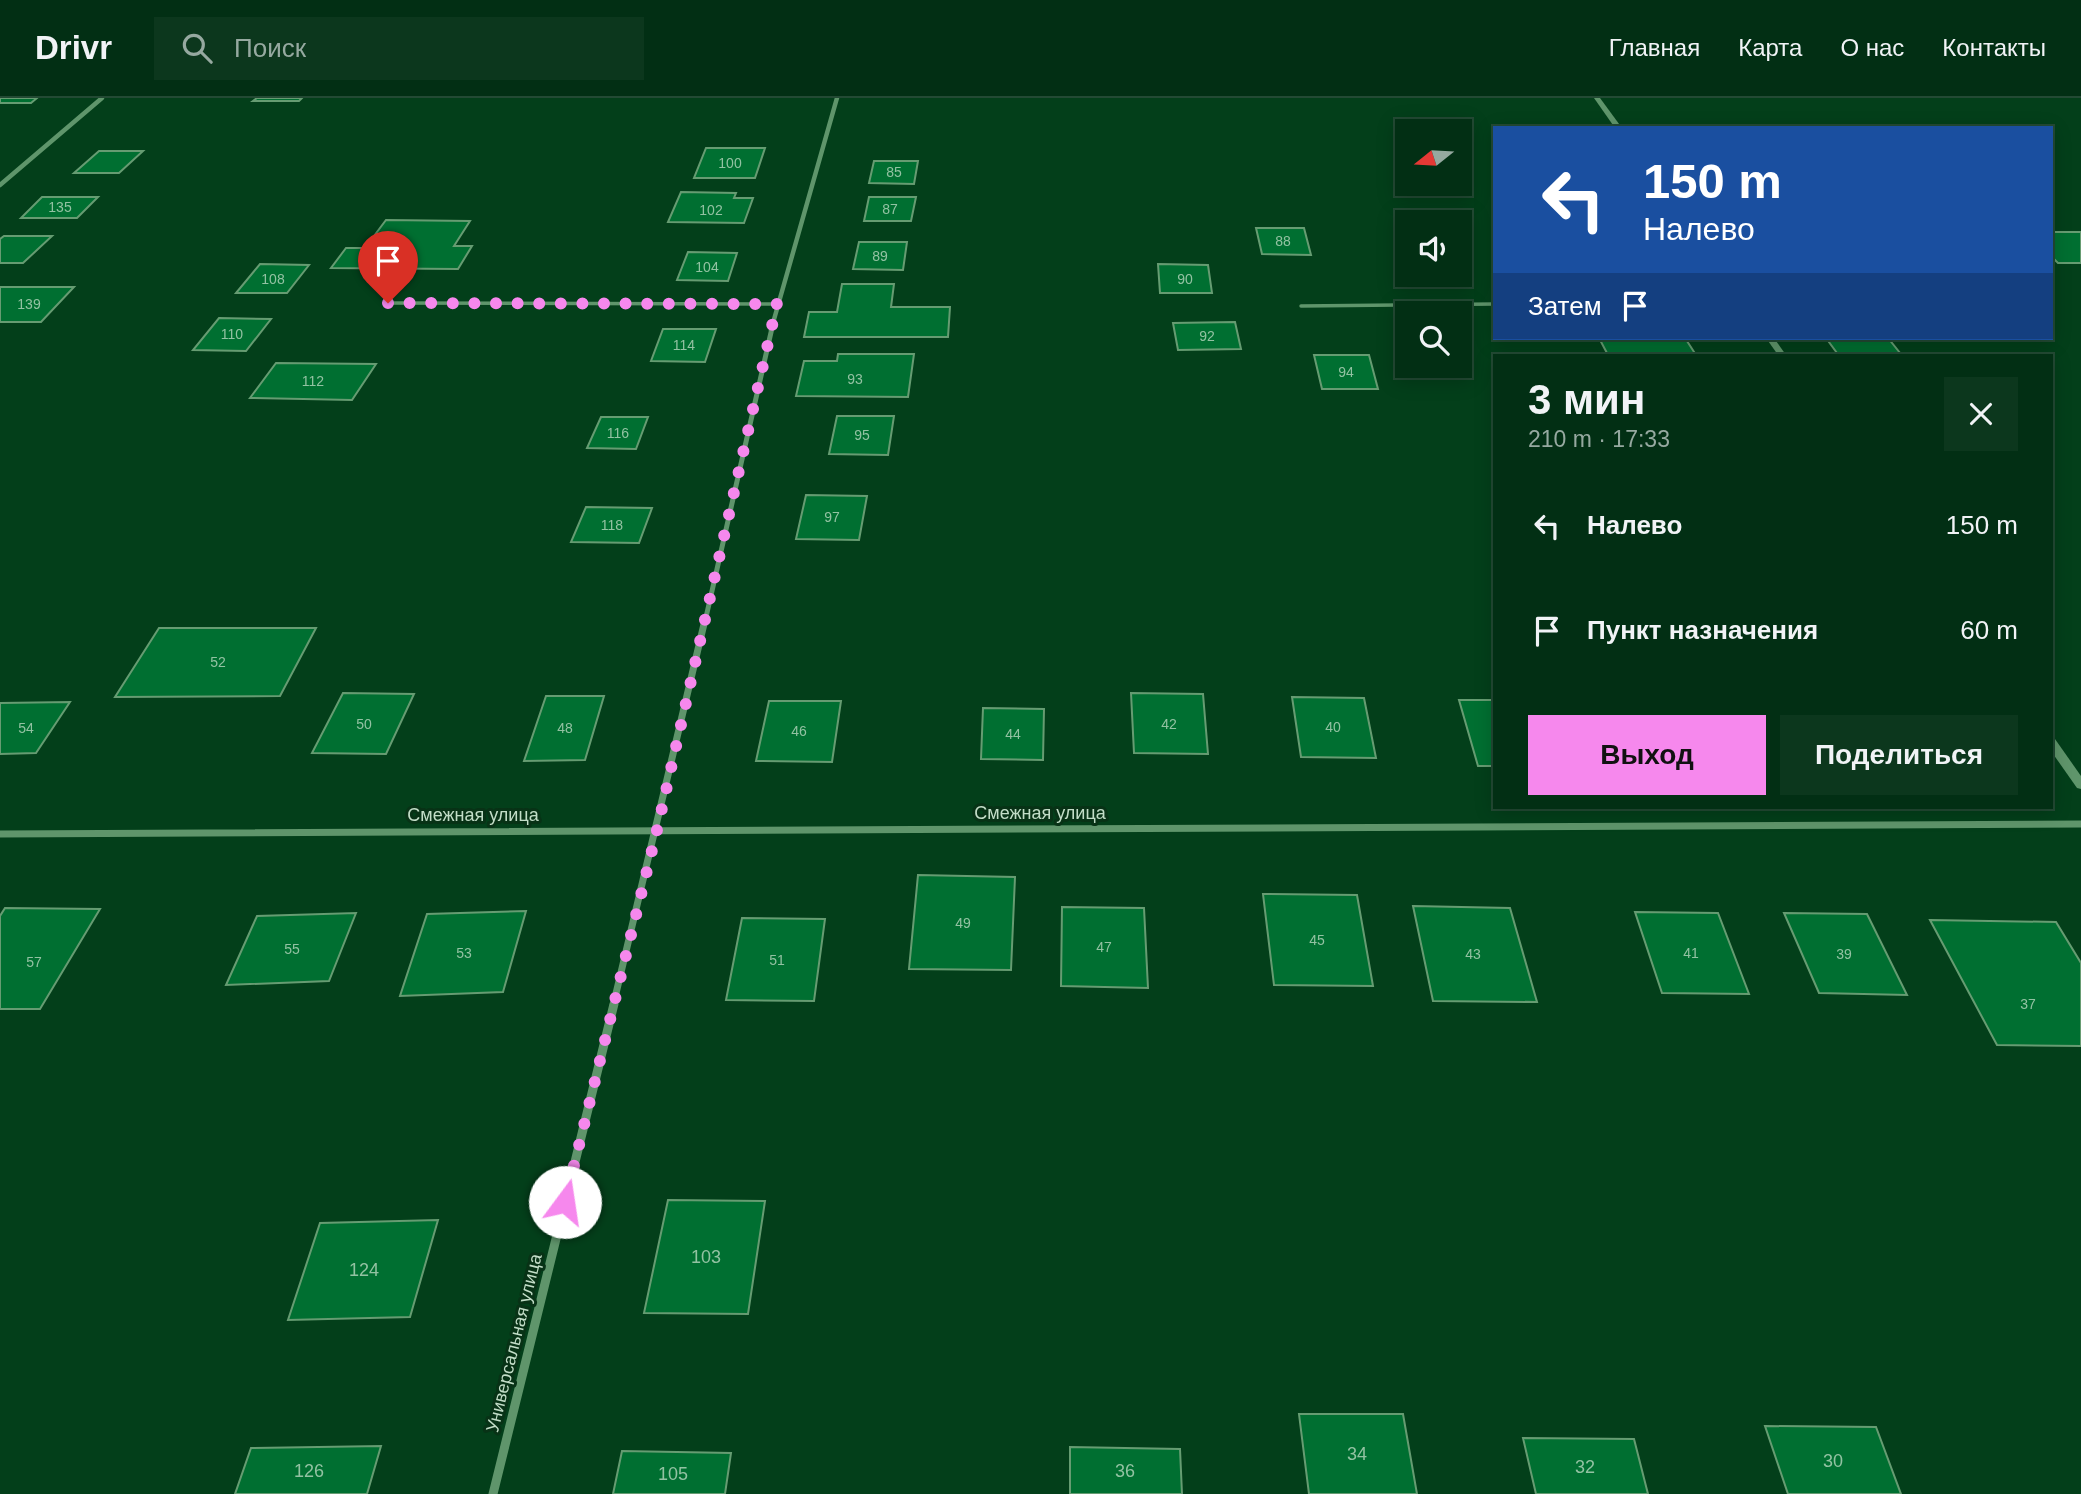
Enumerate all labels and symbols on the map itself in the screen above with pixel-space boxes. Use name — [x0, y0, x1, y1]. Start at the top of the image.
north arrow — [1395, 119, 1472, 196]
house number: 100 — [718, 155, 742, 171]
house number: 85 — [886, 164, 902, 180]
house number: 135 — [48, 199, 72, 215]
house number: 87 — [882, 201, 898, 217]
house number: 102 — [699, 202, 723, 218]
pin — [358, 231, 418, 303]
house number: 88 — [1275, 233, 1291, 249]
house number: 89 — [872, 248, 888, 264]
house number: 104 — [695, 259, 719, 275]
house number: 108 — [261, 271, 285, 287]
house number: 90 — [1177, 271, 1193, 287]
house number: 139 — [17, 296, 41, 312]
house number: 110 — [221, 326, 243, 342]
house number: 92 — [1199, 328, 1215, 344]
house number: 114 — [673, 337, 695, 353]
house number: 94 — [1338, 364, 1354, 380]
house number: 93 — [847, 371, 863, 387]
house number: 112 — [302, 373, 324, 389]
house number: 116 — [607, 425, 629, 441]
house number: 95 — [854, 427, 870, 443]
house number: 97 — [824, 509, 840, 525]
house number: 118 — [601, 517, 623, 533]
house number: 52 — [210, 654, 226, 670]
house number: 50 — [356, 716, 372, 732]
house number: 42 — [1161, 716, 1177, 732]
house number: 40 — [1325, 719, 1341, 735]
house number: 54 — [18, 720, 34, 736]
house number: 48 — [557, 720, 573, 736]
house number: 46 — [791, 723, 807, 739]
house number: 44 — [1005, 726, 1021, 742]
street label: Смежная улица — [974, 803, 1107, 823]
street label: Смежная улица — [407, 805, 540, 825]
house number: 49 — [955, 915, 971, 931]
house number: 45 — [1309, 932, 1325, 948]
house number: 47 — [1096, 939, 1112, 955]
house number: 55 — [284, 941, 300, 957]
house number: 53 — [456, 945, 472, 961]
house number: 41 — [1683, 945, 1699, 961]
house number: 43 — [1465, 946, 1481, 962]
house number: 39 — [1836, 946, 1852, 962]
house number: 51 — [769, 952, 785, 968]
house number: 57 — [26, 954, 42, 970]
house number: 37 — [2020, 996, 2036, 1012]
position arrow — [528, 1165, 602, 1239]
house number: 103 — [691, 1247, 721, 1267]
street label: Универсальная улица — [482, 1251, 546, 1434]
house number: 124 — [349, 1260, 379, 1280]
house number: 34 — [1347, 1444, 1367, 1464]
house number: 30 — [1823, 1451, 1843, 1471]
house number: 32 — [1575, 1457, 1595, 1477]
house number: 126 — [294, 1461, 324, 1481]
house number: 36 — [1115, 1461, 1135, 1481]
house number: 105 — [658, 1464, 688, 1484]

